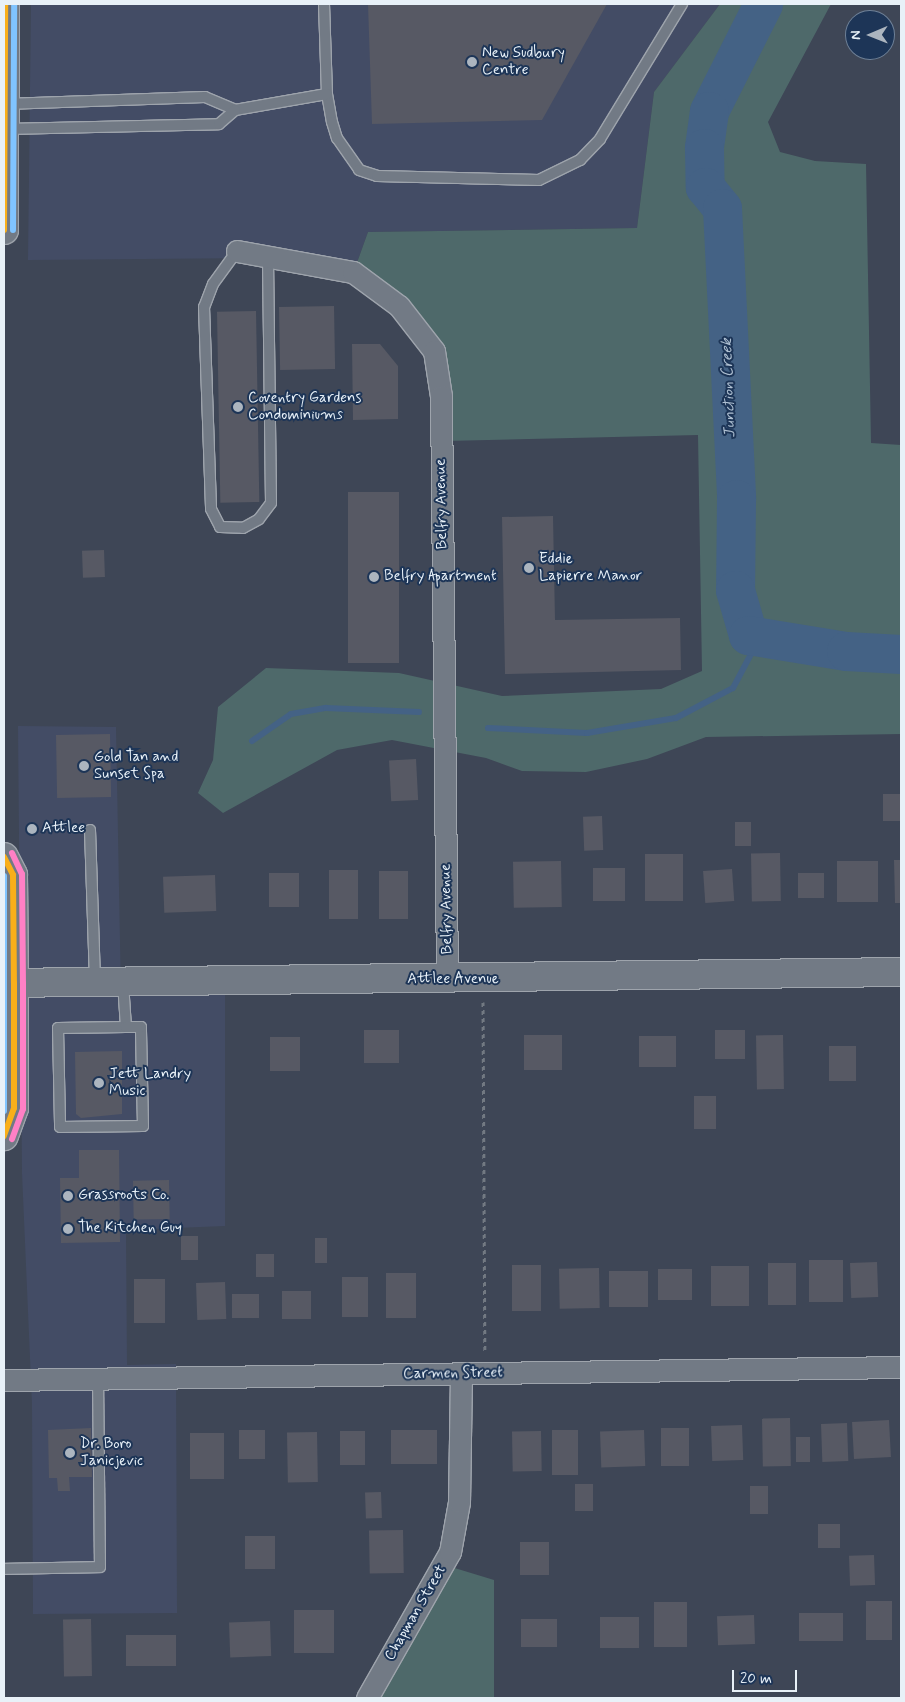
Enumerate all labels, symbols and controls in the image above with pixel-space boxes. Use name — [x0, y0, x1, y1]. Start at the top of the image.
north arrow — [845, 10, 895, 60]
text: N — [847, 30, 865, 40]
place label: New Sudbury Centre — [482, 44, 563, 79]
marker: New Sudbury Centre — [466, 56, 478, 68]
water label: Junction Creek — [718, 338, 740, 438]
place label: Coventry Gardens Condominiums — [248, 389, 361, 424]
marker: Coventry Gardens Condominiums — [232, 401, 244, 413]
street label: Belfry Avenue — [432, 458, 452, 550]
place label: Eddie Lapierre Manor — [539, 550, 639, 585]
marker: Eddie Lapierre Manor — [523, 562, 535, 574]
place label: Belfry Apartment — [384, 568, 497, 586]
marker: Belfry Apartment — [368, 571, 380, 583]
place label: Gold Tan and Sunset Spa — [94, 748, 175, 783]
marker: Gold Tan and Sunset Spa — [78, 760, 90, 772]
place label: Attlee — [42, 820, 85, 838]
marker: Attlee — [26, 823, 38, 835]
street label: Belfry Avenue — [437, 863, 457, 955]
street label: Attlee Avenue — [406, 971, 500, 989]
place label: Jett Landry Music — [109, 1065, 191, 1100]
marker: Jett Landry Music — [93, 1077, 105, 1089]
place label: Grassroots Co. — [78, 1187, 171, 1205]
marker: Grassroots Co. — [62, 1190, 74, 1202]
place label: The Kitchen Guy — [78, 1220, 182, 1238]
marker: The Kitchen Guy — [62, 1223, 74, 1235]
street label: Carmen Street — [402, 1364, 504, 1384]
place label: Dr. Boro Janicjevic — [80, 1435, 143, 1470]
marker: Dr. Boro Janicjevic — [64, 1447, 76, 1459]
street label: Chapman Street — [382, 1562, 450, 1664]
scale bar — [735, 1660, 800, 1692]
text: 20 m — [740, 1669, 772, 1689]

